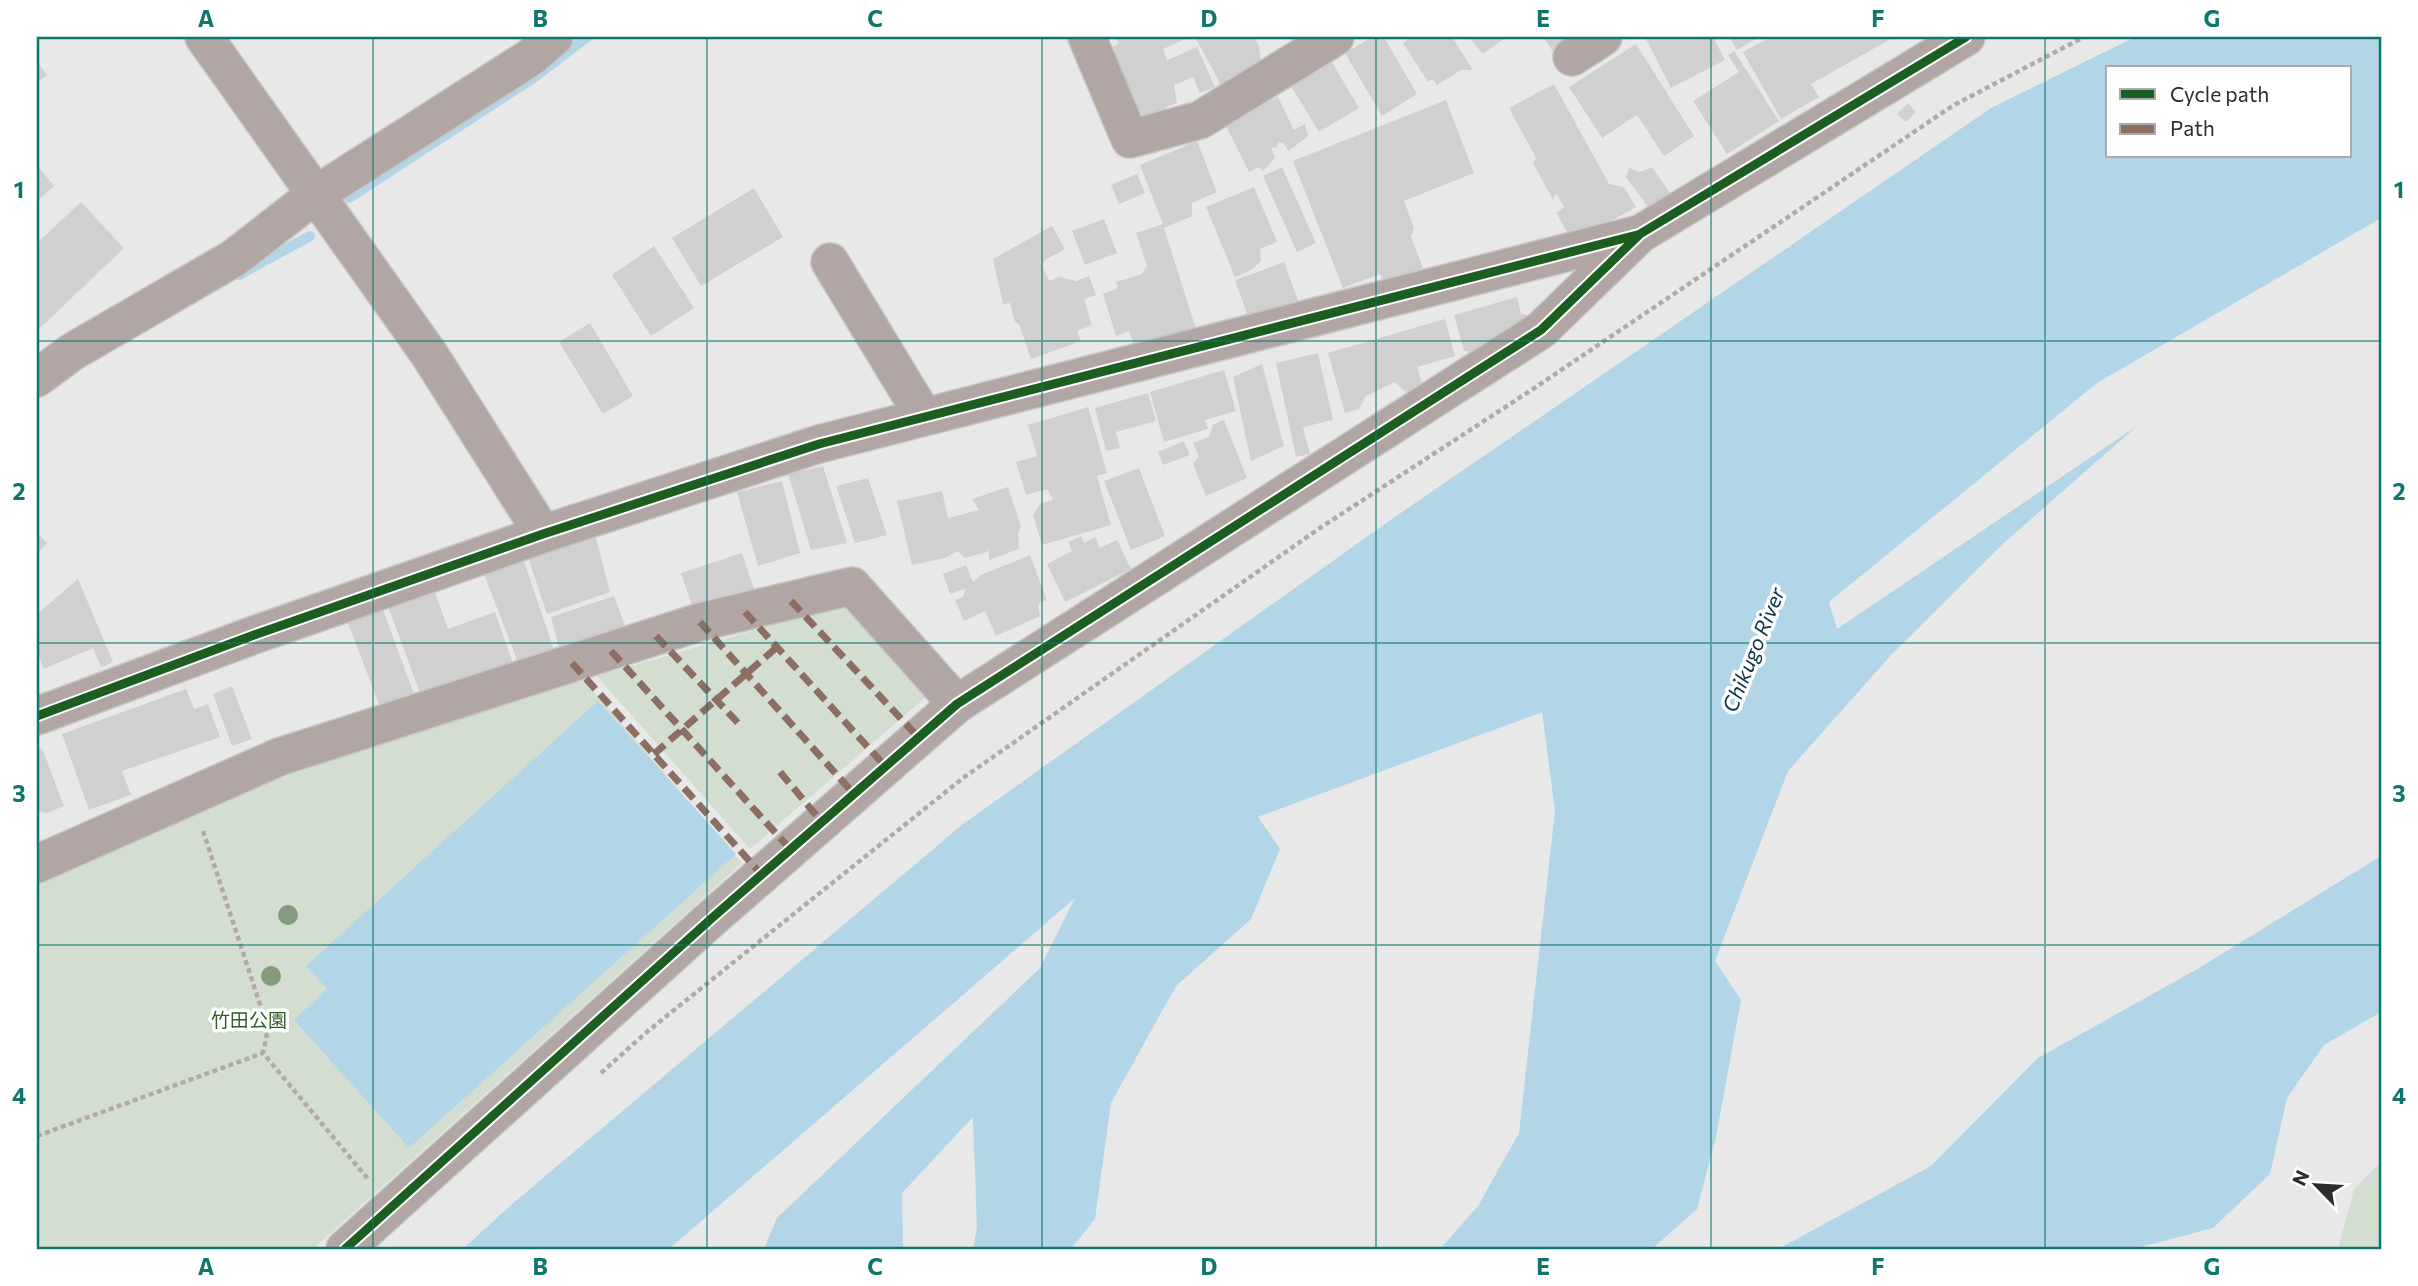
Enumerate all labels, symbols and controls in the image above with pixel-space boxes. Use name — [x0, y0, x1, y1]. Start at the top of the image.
text: A — [198, 4, 215, 32]
text: B — [532, 4, 548, 32]
text: C — [867, 4, 883, 32]
text: D — [1201, 4, 1218, 32]
text: E — [1536, 4, 1550, 32]
text: F — [1871, 4, 1885, 32]
text: G — [2204, 4, 2220, 32]
legend — [2106, 66, 2352, 158]
text: Cycle path — [2170, 81, 2269, 106]
text: Path — [2170, 115, 2215, 140]
text: 1 — [14, 175, 24, 203]
text: 1 — [2394, 175, 2404, 203]
text: 2 — [12, 477, 26, 505]
text: 2 — [2392, 477, 2406, 505]
water label: Chikugo River — [1716, 583, 1789, 715]
text: 3 — [12, 779, 26, 807]
text: 3 — [2392, 779, 2406, 807]
park label: 竹田公園 — [211, 1008, 287, 1031]
text: 4 — [12, 1081, 26, 1109]
text: 4 — [2392, 1081, 2406, 1109]
north arrow — [2282, 1150, 2352, 1220]
text: N — [2287, 1166, 2314, 1189]
text: A — [198, 1252, 215, 1280]
text: B — [532, 1252, 548, 1280]
text: C — [867, 1252, 883, 1280]
text: D — [1201, 1252, 1218, 1280]
text: E — [1536, 1252, 1550, 1280]
text: F — [1871, 1252, 1885, 1280]
text: G — [2204, 1252, 2220, 1280]

